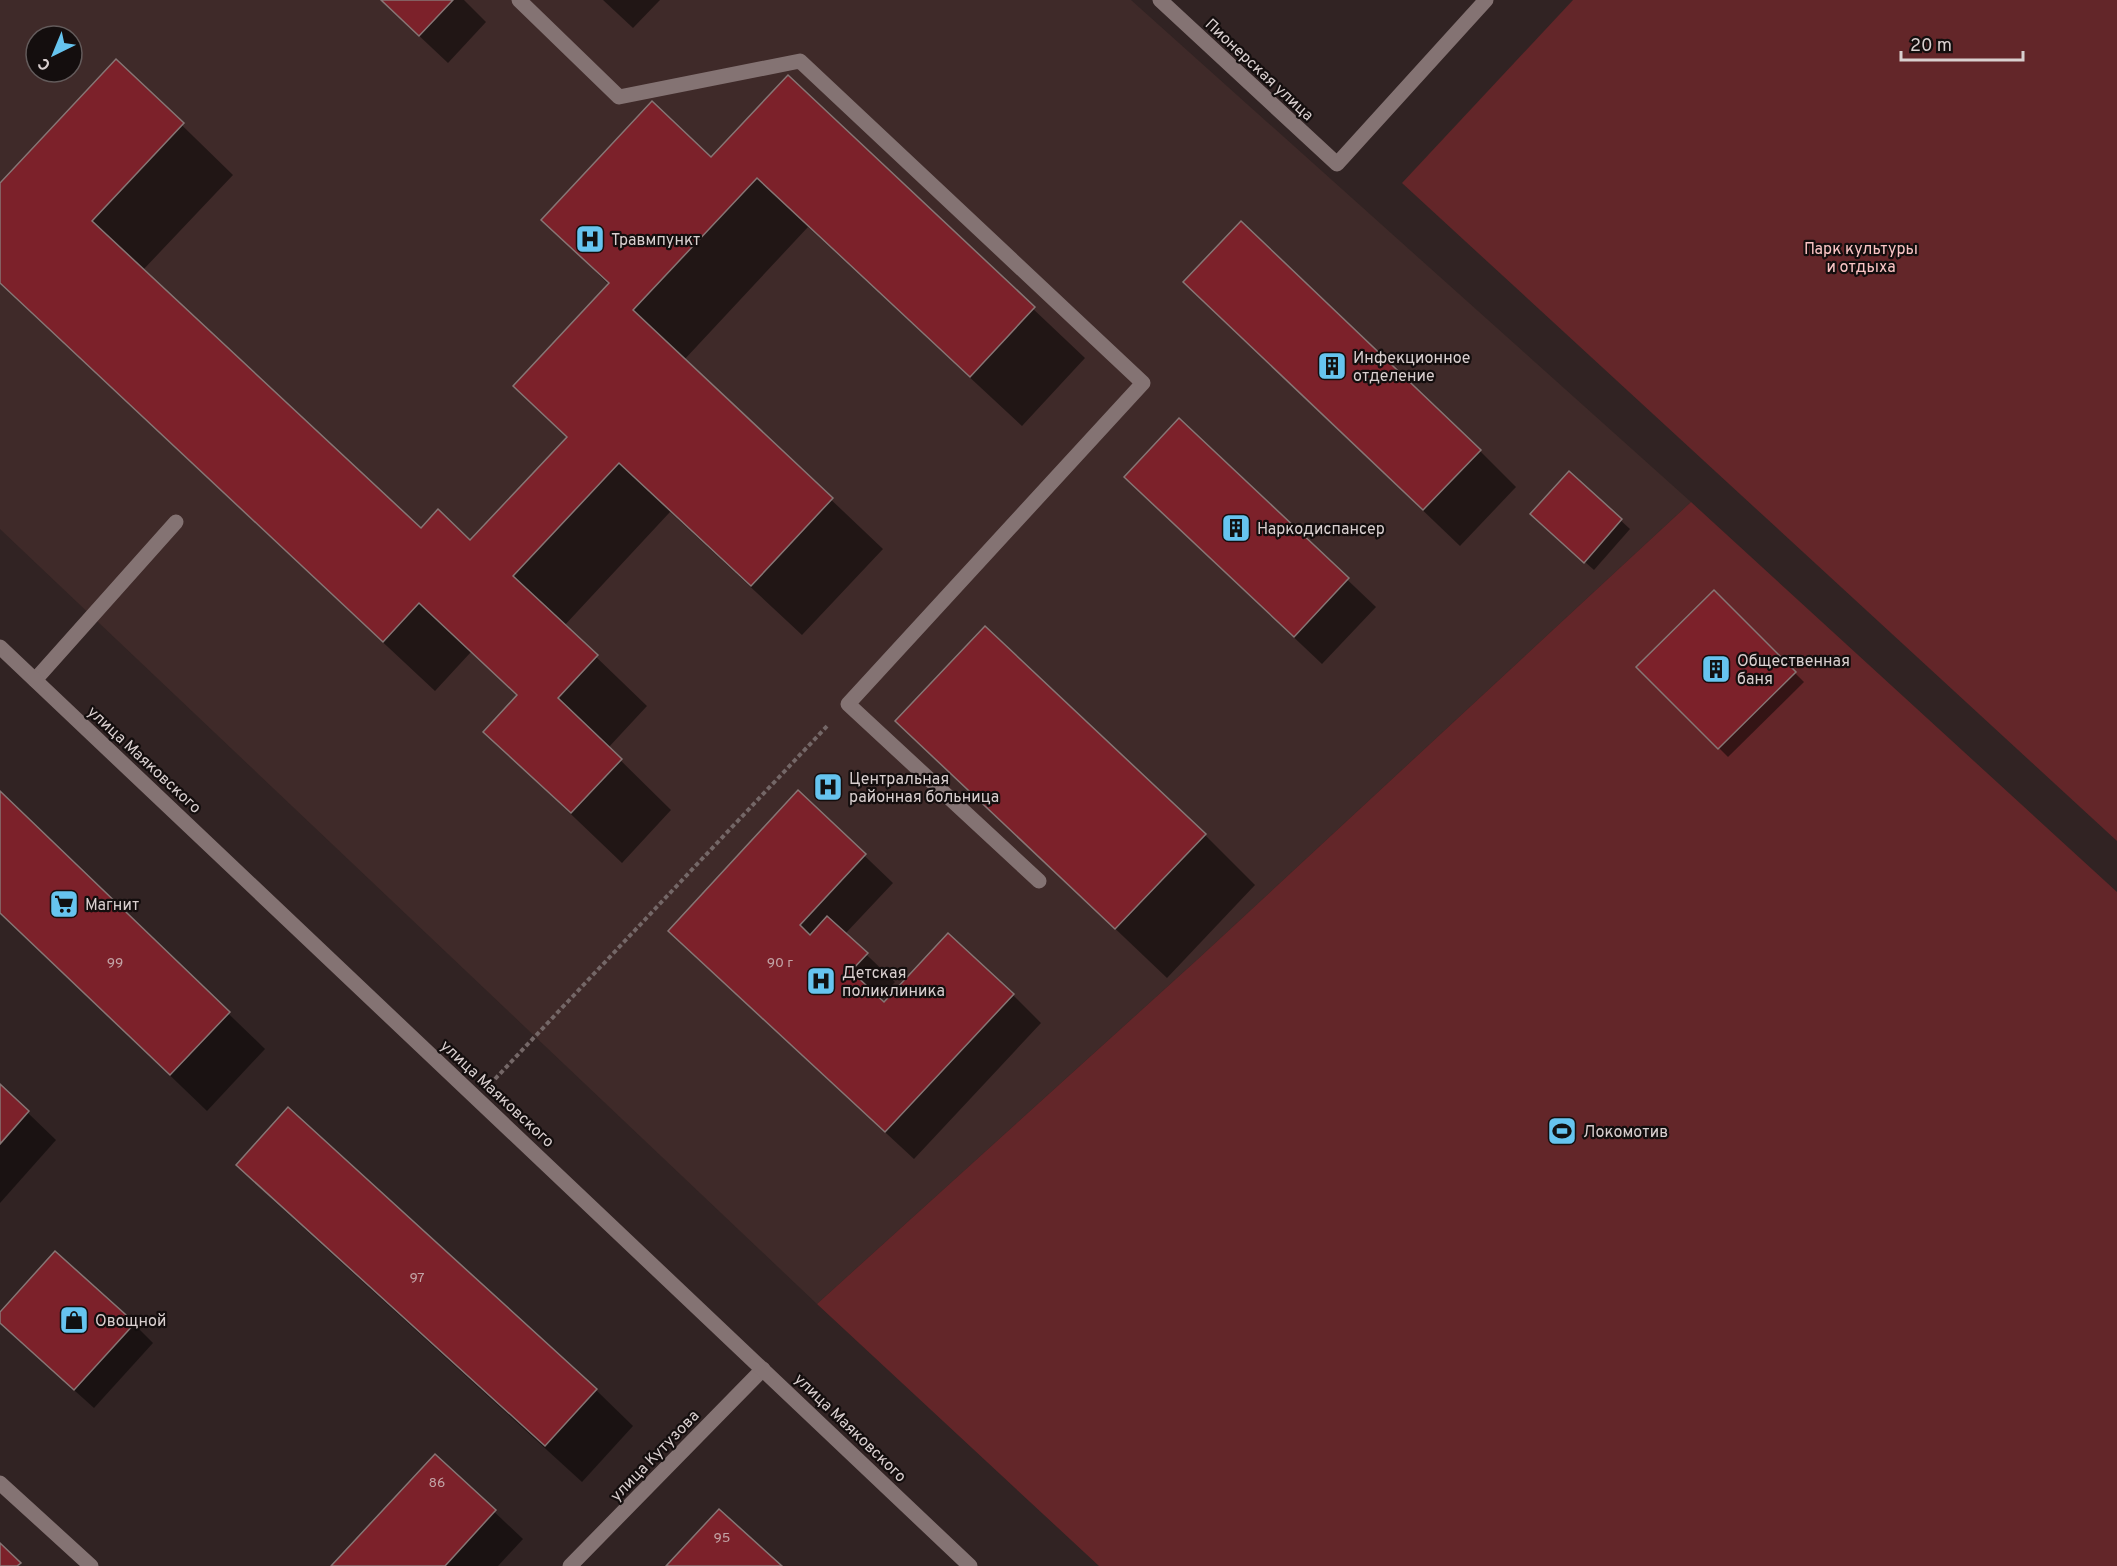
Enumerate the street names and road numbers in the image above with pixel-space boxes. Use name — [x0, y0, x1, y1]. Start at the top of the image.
street label: Пионерская улица — [1200, 15, 1317, 126]
street label: улица Маяковского — [83, 703, 205, 818]
street label: улица Маяковского — [436, 1037, 558, 1152]
street label: улица Маяковского — [789, 1370, 910, 1487]
street label: улица Кутузова — [607, 1406, 704, 1506]

